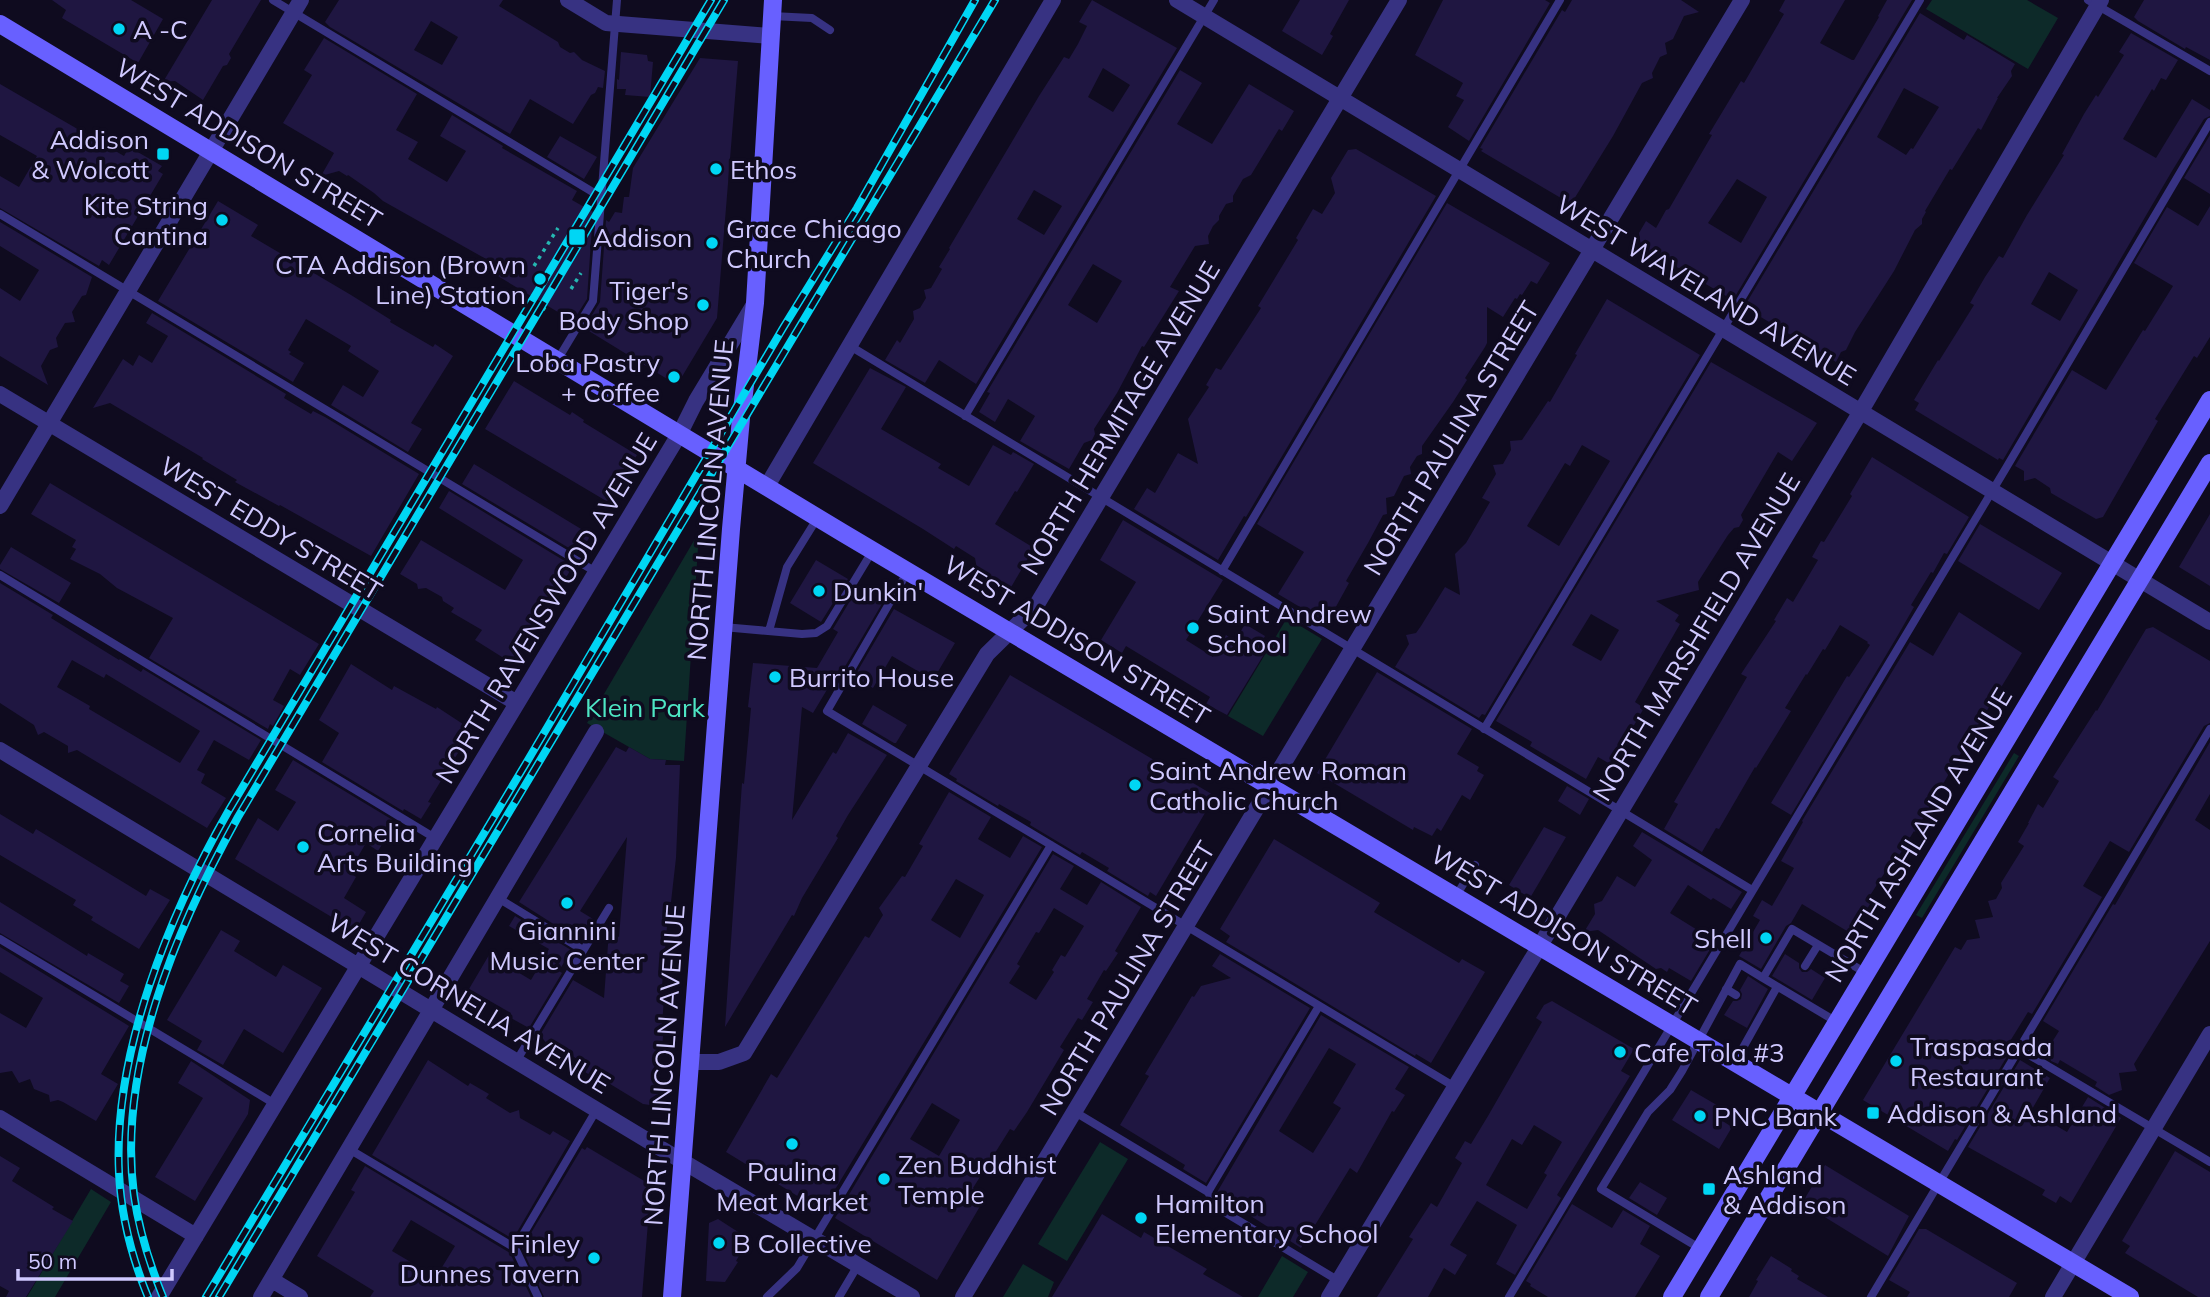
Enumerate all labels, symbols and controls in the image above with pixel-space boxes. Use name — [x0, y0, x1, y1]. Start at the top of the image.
place label: A -C — [133, 13, 188, 46]
marker: A -C — [111, 21, 127, 37]
street label: WEST ADDISON STREET — [110, 50, 388, 236]
place label: Addison & Wolcott — [31, 123, 149, 186]
marker: Addison & Wolcott — [155, 146, 171, 162]
place label: Ethos — [730, 153, 797, 186]
marker: Ethos — [708, 161, 724, 177]
street label: WEST WAVELAND AVENUE — [1550, 187, 1862, 393]
place label: Kite String Cantina — [84, 189, 208, 252]
marker: Kite String Cantina — [214, 212, 230, 228]
place label: Grace Chicago Church — [726, 212, 902, 275]
place label: Addison — [593, 221, 692, 254]
marker: Addison — [567, 227, 587, 247]
marker: Grace Chicago Church — [704, 235, 720, 251]
place label: CTA Addison (Brown Line) Station — [275, 248, 526, 311]
street label: NORTH HERMITAGE AVENUE — [1013, 255, 1227, 581]
marker: CTA Addison (Brown Line) Station — [532, 271, 548, 287]
place label: Tiger's Body Shop — [558, 274, 689, 337]
street label: NORTH PAULINA STREET — [1356, 295, 1546, 581]
marker: Tiger's Body Shop — [695, 297, 711, 313]
street label: NORTH LINCOLN AVENUE — [680, 338, 740, 662]
place label: Loba Pastry + Coffee — [515, 346, 660, 409]
marker: Loba Pastry + Coffee — [666, 369, 682, 385]
street label: NORTH RAVENSWOOD AVENUE — [428, 427, 664, 789]
street label: WEST EDDY STREET — [154, 449, 388, 608]
street label: NORTH MARSHFIELD AVENUE — [1585, 467, 1807, 807]
street label: WEST ADDISON STREET — [938, 547, 1216, 733]
place label: Dunkin' — [833, 575, 923, 608]
marker: Dunkin' — [811, 583, 827, 599]
place label: Saint Andrew School — [1207, 597, 1372, 660]
marker: Saint Andrew School — [1185, 620, 1201, 636]
place label: Burrito House — [789, 661, 954, 694]
marker: Burrito House — [767, 669, 783, 685]
street label: NORTH ASHLAND AVENUE — [1817, 682, 2019, 988]
park label: Klein Park — [585, 691, 705, 724]
place label: Saint Andrew Roman Catholic Church — [1149, 754, 1407, 817]
marker: Saint Andrew Roman Catholic Church — [1127, 777, 1143, 793]
place label: Cornelia Arts Building — [317, 816, 473, 879]
street label: NORTH PAULINA STREET — [1032, 835, 1222, 1121]
street label: WEST ADDISON STREET — [1425, 837, 1703, 1023]
marker: Cornelia Arts Building — [295, 839, 311, 855]
marker: Giannini Music Center — [559, 895, 575, 911]
street label: NORTH LINCOLN AVENUE — [636, 903, 692, 1227]
street label: WEST CORNELIA AVENUE — [322, 905, 616, 1101]
place label: Giannini Music Center — [490, 914, 645, 977]
place label: Shell — [1694, 922, 1752, 955]
marker: Shell — [1758, 930, 1774, 946]
place label: Traspasada Restaurant — [1910, 1030, 2052, 1093]
place label: Cafe Tola #3 — [1634, 1036, 1785, 1069]
marker: Cafe Tola #3 — [1612, 1044, 1628, 1060]
marker: Traspasada Restaurant — [1888, 1053, 1904, 1069]
place label: Addison & Ashland — [1887, 1097, 2117, 1130]
place label: PNC Bank — [1714, 1100, 1837, 1133]
marker: Addison & Ashland — [1865, 1105, 1881, 1121]
marker: PNC Bank — [1692, 1108, 1708, 1124]
marker: Paulina Meat Market — [784, 1136, 800, 1152]
place label: Zen Buddhist Temple — [898, 1148, 1056, 1211]
place label: Paulina Meat Market — [716, 1155, 868, 1218]
place label: Ashland & Addison — [1723, 1158, 1847, 1221]
marker: Zen Buddhist Temple — [876, 1171, 892, 1187]
marker: Ashland & Addison — [1701, 1181, 1717, 1197]
place label: Hamilton Elementary School — [1155, 1187, 1379, 1250]
marker: Hamilton Elementary School — [1133, 1210, 1149, 1226]
place label: Finley Dunnes Tavern — [400, 1227, 580, 1290]
place label: B Collective — [733, 1227, 872, 1260]
marker: B Collective — [711, 1235, 727, 1251]
scale bar — [18, 1238, 172, 1282]
text: 50 m — [28, 1248, 77, 1274]
marker: Finley Dunnes Tavern — [586, 1250, 602, 1266]

